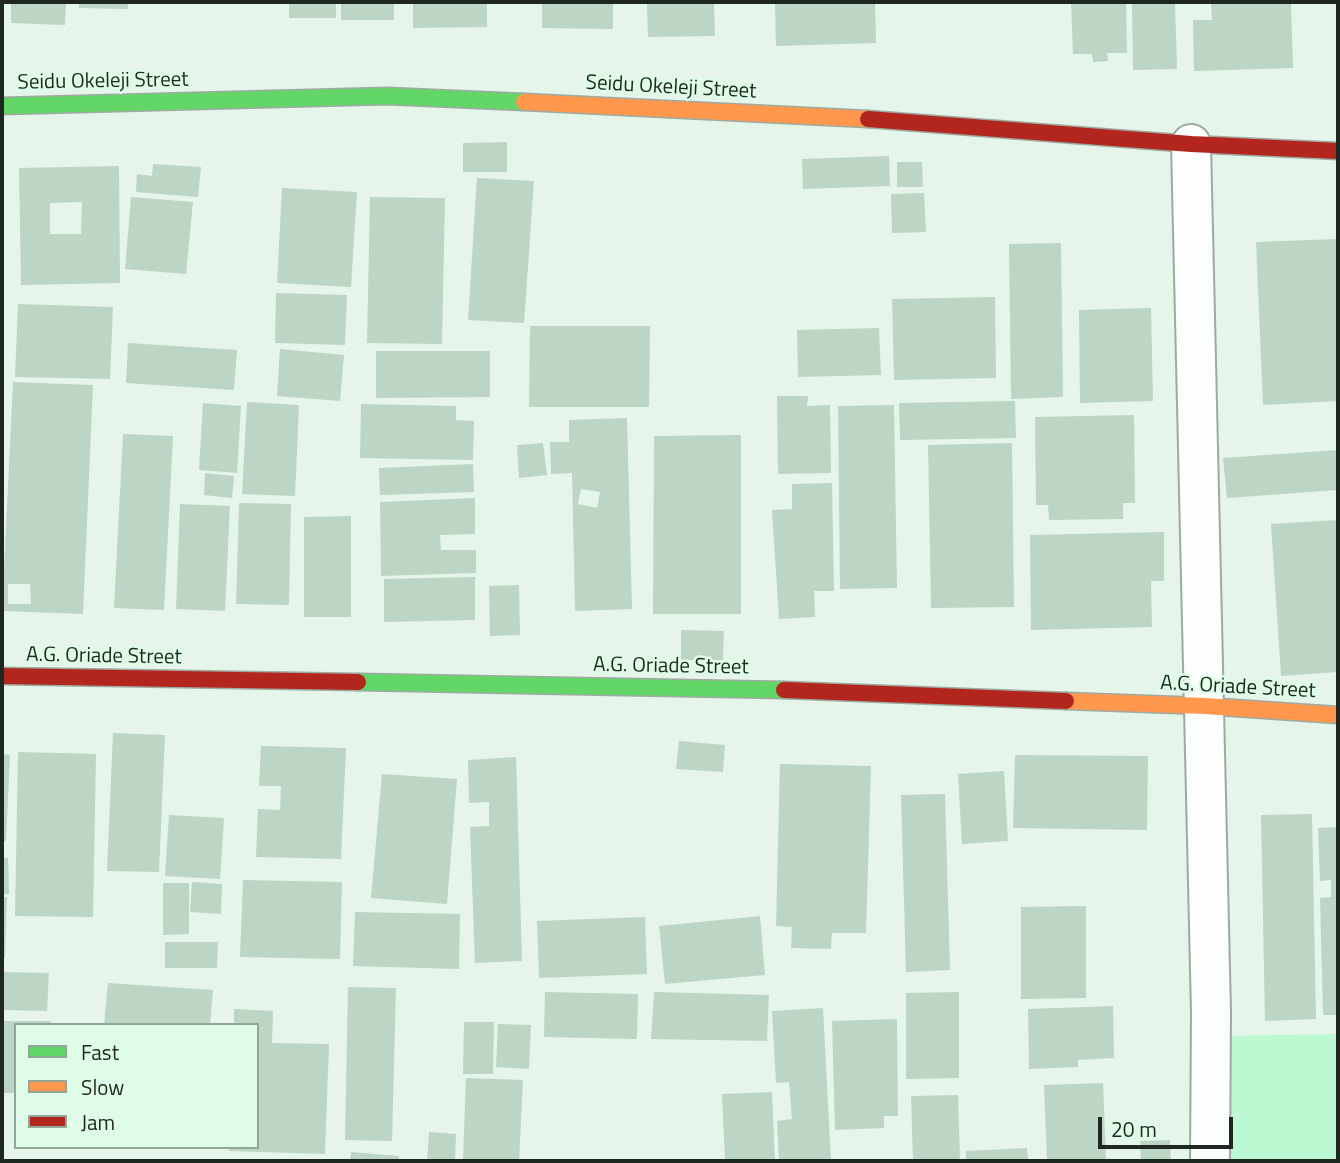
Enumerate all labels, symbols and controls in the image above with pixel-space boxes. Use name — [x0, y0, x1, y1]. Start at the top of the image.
street label: Seidu Okeleji Street — [17, 68, 189, 96]
street label: Seidu Okeleji Street — [585, 71, 757, 105]
street label: A.G. Oriade Street — [26, 643, 182, 671]
street label: A.G. Oriade Street — [593, 653, 749, 681]
street label: A.G. Oriade Street — [1160, 671, 1316, 705]
legend — [14, 1023, 259, 1149]
text: Fast — [81, 1036, 119, 1068]
text: Slow — [81, 1071, 124, 1103]
scale bar — [1102, 1104, 1237, 1148]
text: Jam — [81, 1106, 115, 1138]
text: 20 m — [1111, 1113, 1157, 1145]

